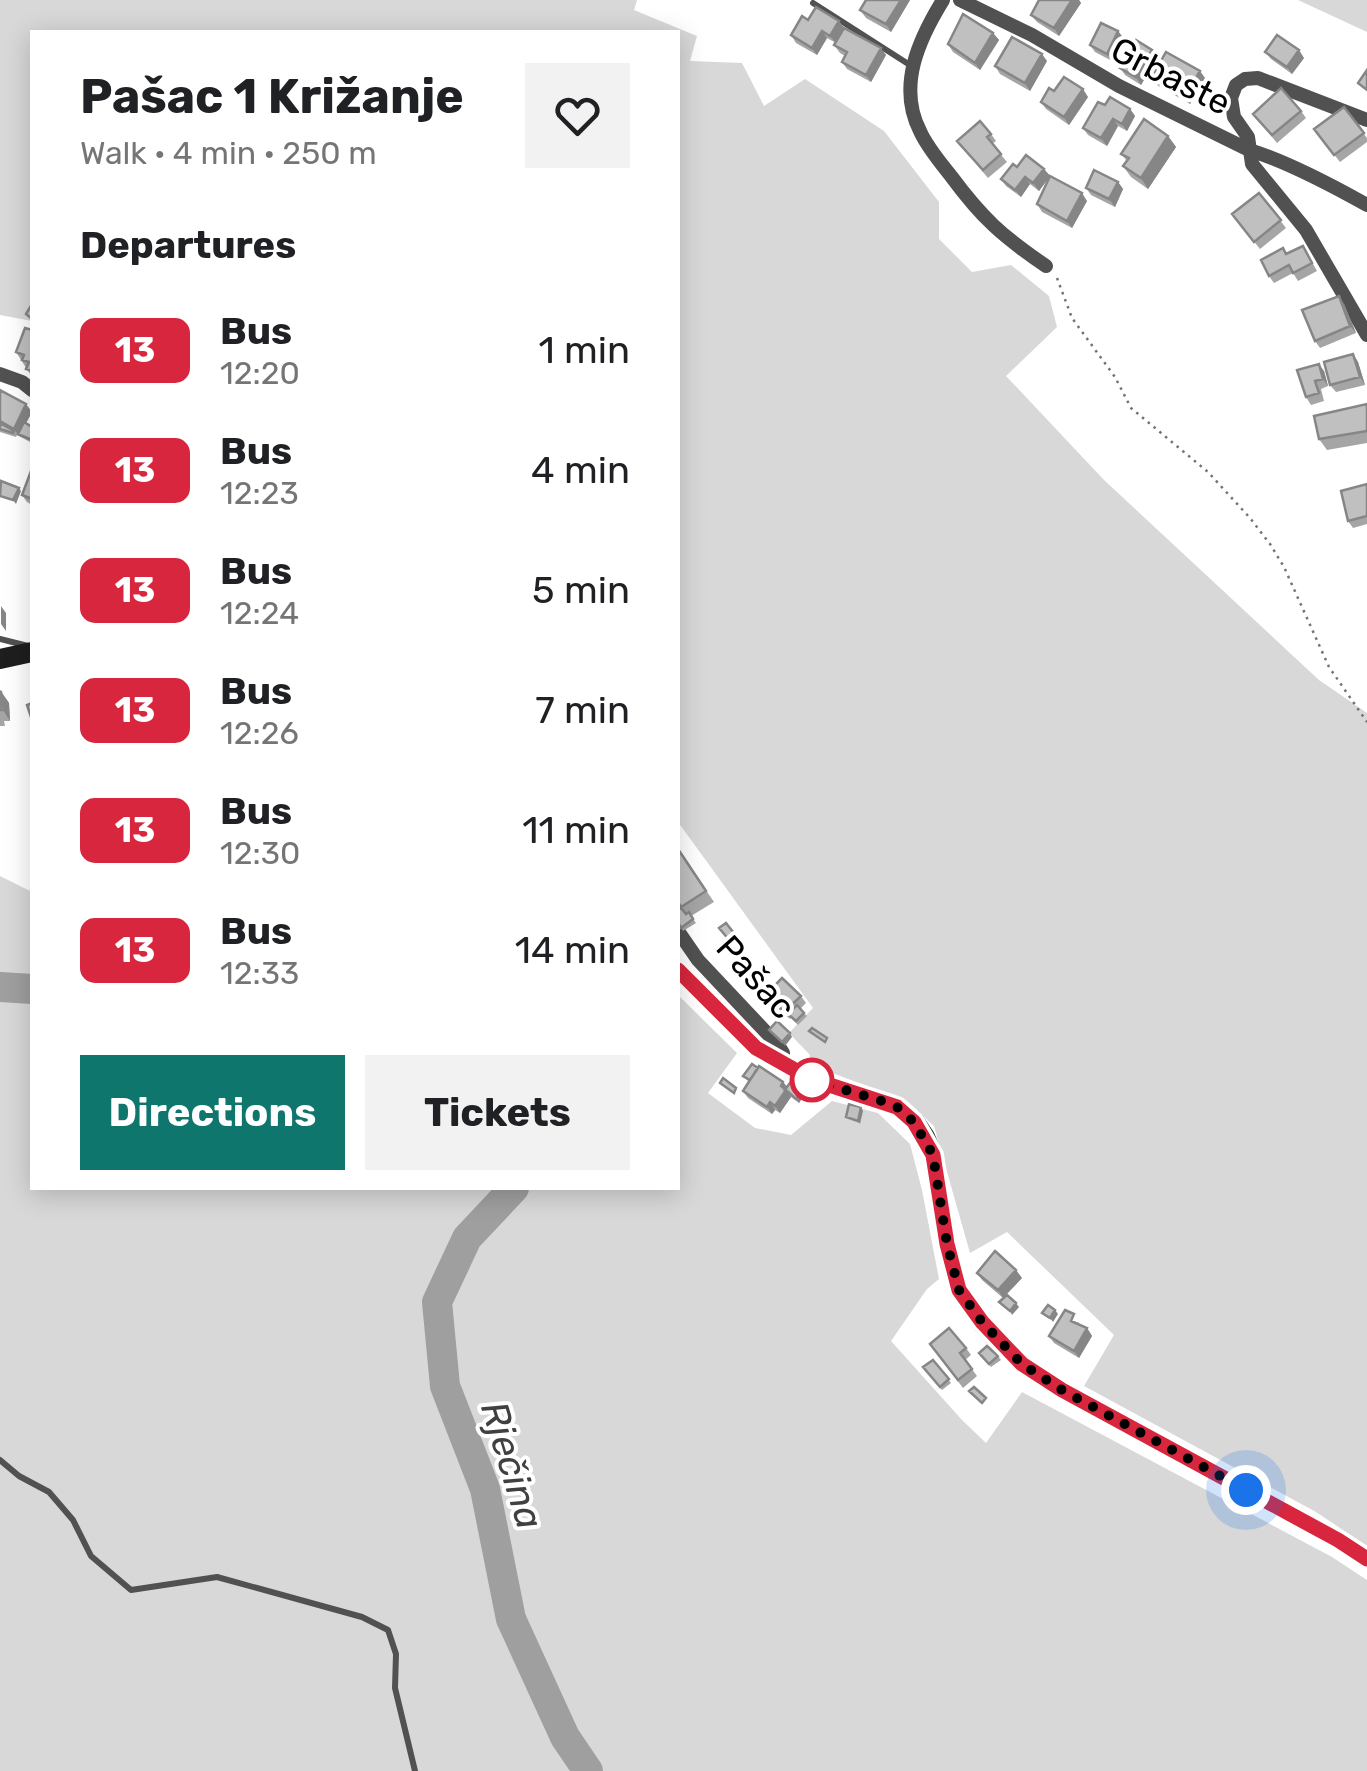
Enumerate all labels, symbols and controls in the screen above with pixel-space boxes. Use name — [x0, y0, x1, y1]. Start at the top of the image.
street label: Grbaste — [1104, 28, 1238, 124]
button: heart — [525, 63, 630, 168]
text: Pašac 1 Križanje — [80, 68, 464, 125]
text: Walk · 4 min · 250 m — [80, 134, 377, 172]
text: Departures — [80, 222, 296, 268]
text: Bus — [220, 308, 292, 354]
text: 1 min — [538, 327, 630, 373]
text: 13 — [115, 329, 155, 371]
text: 12:20 — [220, 354, 300, 392]
text: Bus — [220, 428, 292, 474]
text: 4 min — [531, 447, 630, 493]
text: 13 — [115, 449, 155, 491]
text: 12:23 — [220, 474, 299, 512]
text: Bus — [220, 548, 292, 594]
text: 5 min — [532, 567, 630, 613]
text: 13 — [115, 569, 155, 611]
text: 12:24 — [220, 594, 299, 632]
text: Bus — [220, 668, 292, 714]
text: 7 min — [535, 687, 630, 733]
text: 13 — [115, 689, 155, 731]
text: 12:26 — [220, 714, 299, 752]
text: Bus — [220, 788, 292, 834]
text: 11 min — [522, 807, 630, 853]
text: 13 — [115, 809, 155, 851]
text: 12:30 — [220, 834, 300, 872]
text: Bus — [220, 908, 292, 954]
text: 14 min — [515, 927, 630, 973]
street label: Pašac — [708, 927, 804, 1027]
text: 13 — [115, 929, 155, 971]
text: 12:33 — [220, 954, 299, 992]
button: Directions — [80, 1055, 345, 1170]
button: Tickets — [365, 1055, 630, 1170]
unlabelled marker — [791, 1059, 833, 1101]
water label: Rječina — [471, 1396, 553, 1534]
your location — [1221, 1465, 1271, 1515]

